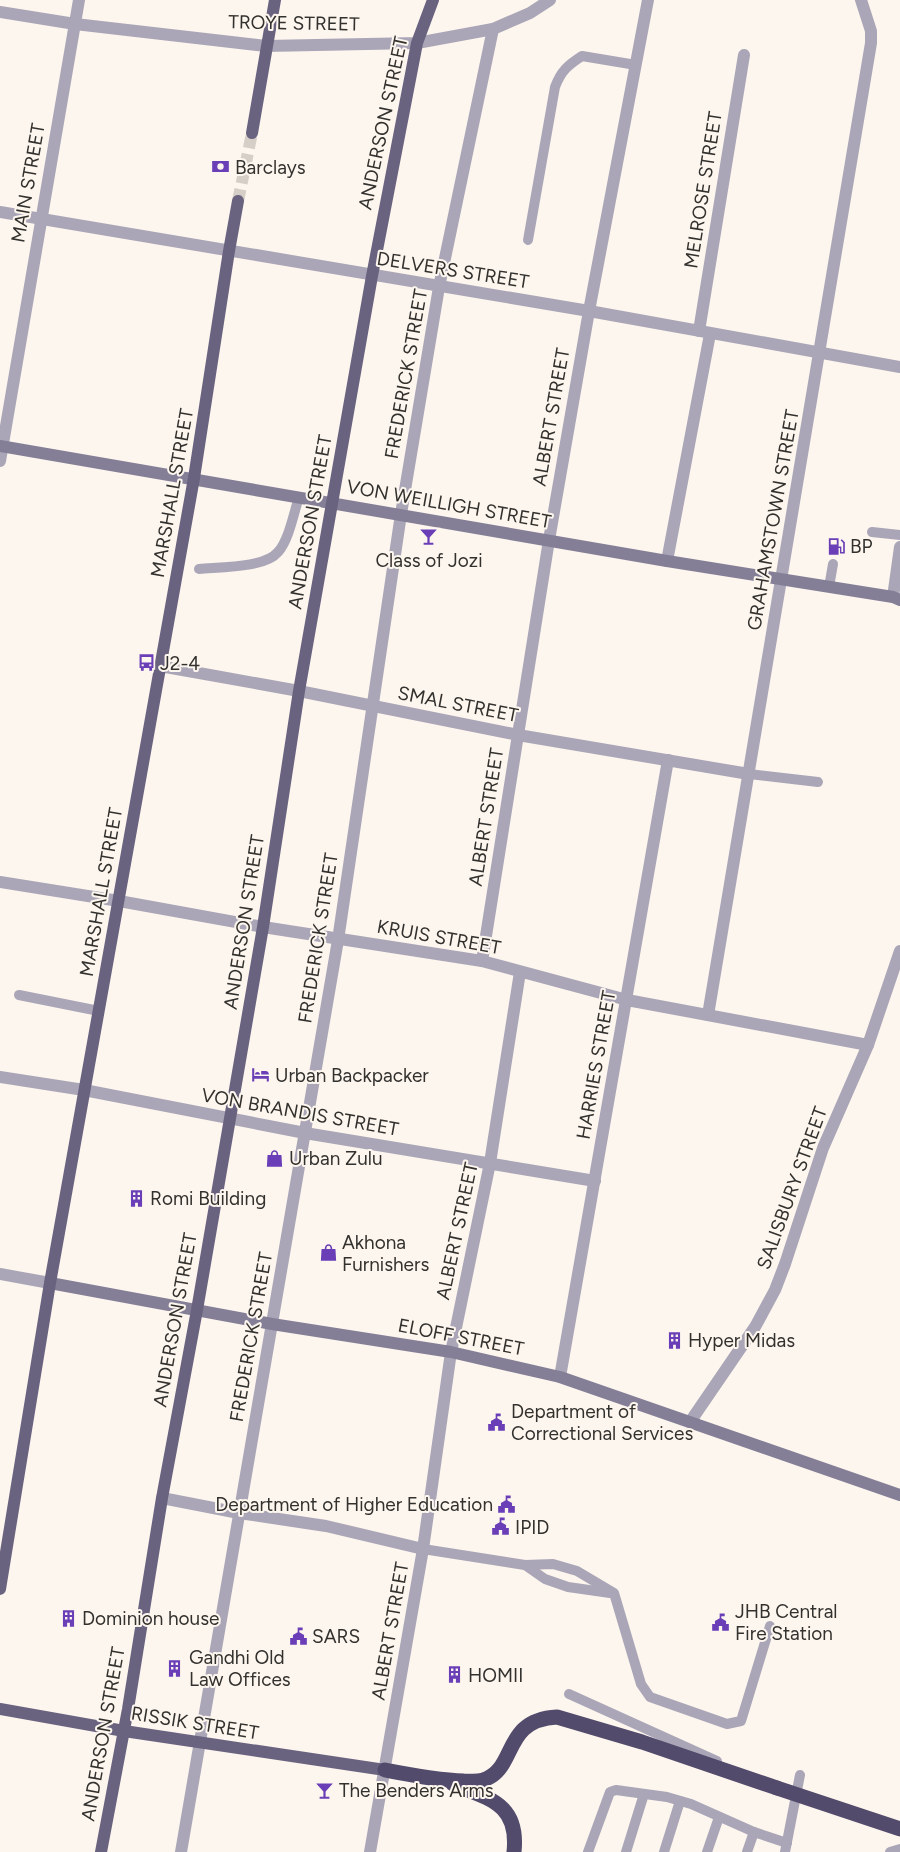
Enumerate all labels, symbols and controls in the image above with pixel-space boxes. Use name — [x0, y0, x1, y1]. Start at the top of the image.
street label: TROYE STREET — [228, 10, 360, 36]
street label: ANDERSON STREET — [353, 34, 413, 212]
street label: MELROSE STREET — [679, 109, 727, 270]
street label: MAIN STREET — [6, 121, 50, 244]
place label: Barclays — [235, 156, 306, 179]
bank icon: Barclays — [211, 157, 231, 177]
street label: DELVERS STREET — [375, 247, 531, 293]
street label: FREDERICK STREET — [380, 287, 432, 461]
street label: ALBERT STREET — [528, 346, 575, 488]
street label: MARSHALL STREET — [146, 406, 198, 579]
street label: GRAHAMSTOWN STREET — [742, 407, 804, 632]
street label: ANDERSON STREET — [283, 433, 337, 611]
street label: VON WEILLIGH STREET — [345, 475, 554, 533]
bar icon: Class of Jozi — [419, 527, 439, 547]
place label: BP — [850, 535, 873, 558]
fuel station icon: BP — [826, 536, 846, 556]
place label: Class of Jozi — [375, 549, 483, 572]
place label: J2-4 — [160, 652, 200, 675]
bus stop icon: J2-4 — [136, 653, 156, 673]
street label: SMAL STREET — [396, 681, 521, 727]
street label: ALBERT STREET — [464, 746, 508, 888]
street label: MARSHALL STREET — [75, 805, 127, 978]
street label: ANDERSON STREET — [219, 832, 269, 1011]
street label: FREDERICK STREET — [293, 851, 343, 1025]
street label: KRUIS STREET — [375, 915, 503, 959]
street label: HARRIES STREET — [572, 988, 620, 1141]
place label: Urban Backpacker — [275, 1064, 429, 1087]
hotel icon: Urban Backpacker — [251, 1065, 271, 1085]
street label: VON BRANDIS STREET — [200, 1083, 401, 1141]
street label: SALISBURY STREET — [752, 1103, 832, 1272]
place label: Urban Zulu — [289, 1147, 383, 1170]
shop icon: Urban Zulu — [265, 1148, 285, 1168]
street label: ALBERT STREET — [431, 1160, 483, 1302]
place label: Romi Building — [150, 1187, 266, 1210]
building icon: Romi Building — [126, 1188, 146, 1208]
street label: ANDERSON STREET — [148, 1231, 202, 1409]
place label: Akhona Furnishers — [342, 1231, 429, 1276]
shop icon: Akhona Furnishers — [318, 1243, 338, 1263]
street label: FREDERICK STREET — [225, 1250, 277, 1424]
street label: ELOFF STREET — [396, 1314, 526, 1361]
place label: Hyper Midas — [688, 1329, 795, 1352]
building icon: Hyper Midas — [664, 1330, 684, 1350]
place label: Department of Correctional Services — [511, 1400, 693, 1445]
public building icon: Department of Correctional Services — [487, 1412, 507, 1432]
place label: Department of Higher Education — [215, 1493, 493, 1516]
public building icon: Department of Higher Education — [497, 1494, 517, 1514]
place label: IPID — [515, 1516, 549, 1539]
public building icon: IPID — [491, 1517, 511, 1537]
street label: ALBERT STREET — [367, 1560, 414, 1702]
place label: JHB Central Fire Station — [735, 1600, 838, 1645]
place label: Dominion house — [82, 1607, 219, 1630]
building icon: Dominion house — [58, 1608, 78, 1628]
public building icon: JHB Central Fire Station — [711, 1612, 731, 1632]
place label: SARS — [312, 1625, 360, 1648]
public building icon: SARS — [288, 1626, 308, 1646]
street label: ANDERSON STREET — [76, 1645, 130, 1823]
place label: Gandhi Old Law Offices — [189, 1646, 291, 1691]
building icon: Gandhi Old Law Offices — [165, 1658, 185, 1678]
place label: HOMII — [468, 1664, 523, 1687]
building icon: HOMII — [444, 1665, 464, 1685]
street label: RISSIK STREET — [130, 1702, 261, 1745]
place label: The Benders Arms — [339, 1779, 494, 1802]
bar icon: The Benders Arms — [315, 1780, 335, 1800]

